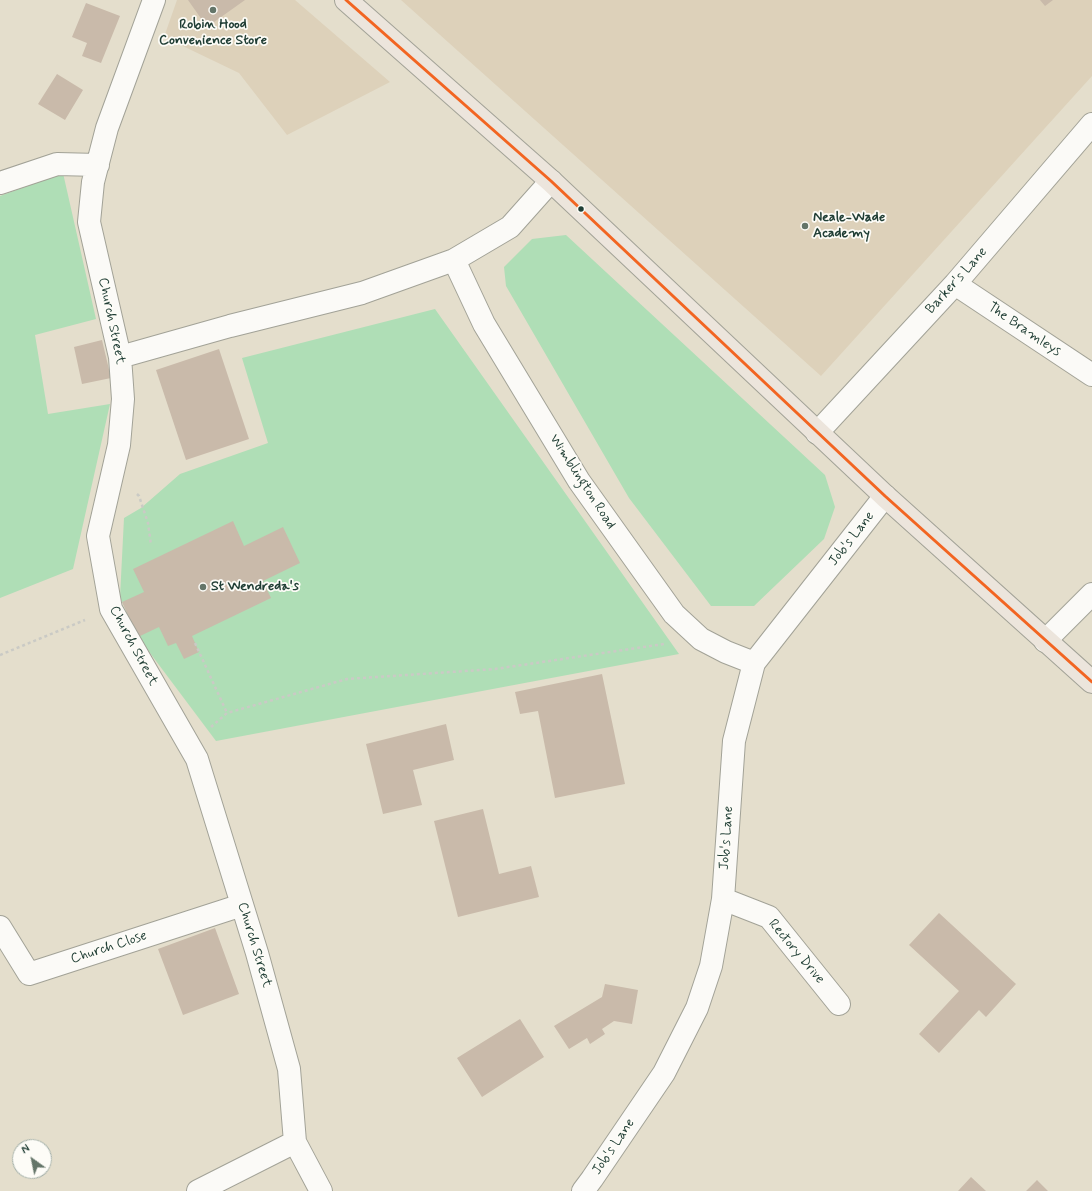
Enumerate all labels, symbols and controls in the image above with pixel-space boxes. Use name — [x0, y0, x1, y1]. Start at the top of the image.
marker: Robin Hood Convenience Store — [208, 5, 218, 15]
place label: Robin Hood Convenience Store — [159, 17, 267, 50]
unlabelled marker — [576, 204, 586, 214]
place label: Neale-Wade Academy — [813, 210, 885, 242]
marker: Neale-Wade Academy — [800, 221, 810, 231]
street label: Barker's Lane — [923, 244, 991, 318]
street label: Church Street — [94, 276, 128, 366]
street label: The Bramleys — [984, 299, 1064, 361]
street label: Wimblington Road — [545, 431, 619, 533]
street label: Job's Lane — [826, 508, 878, 570]
place label: St Wendreda's — [211, 579, 299, 595]
marker: St Wendreda's — [198, 582, 208, 592]
street label: Church Street — [105, 603, 161, 689]
street label: Job's Lane — [716, 805, 738, 871]
street label: Church Street — [233, 900, 275, 990]
street label: Rectory Drive — [764, 916, 828, 988]
street label: Church Close — [69, 928, 149, 968]
street label: Job's Lane — [589, 1116, 639, 1178]
north arrow — [12, 1139, 52, 1179]
text: N — [19, 1142, 33, 1158]

